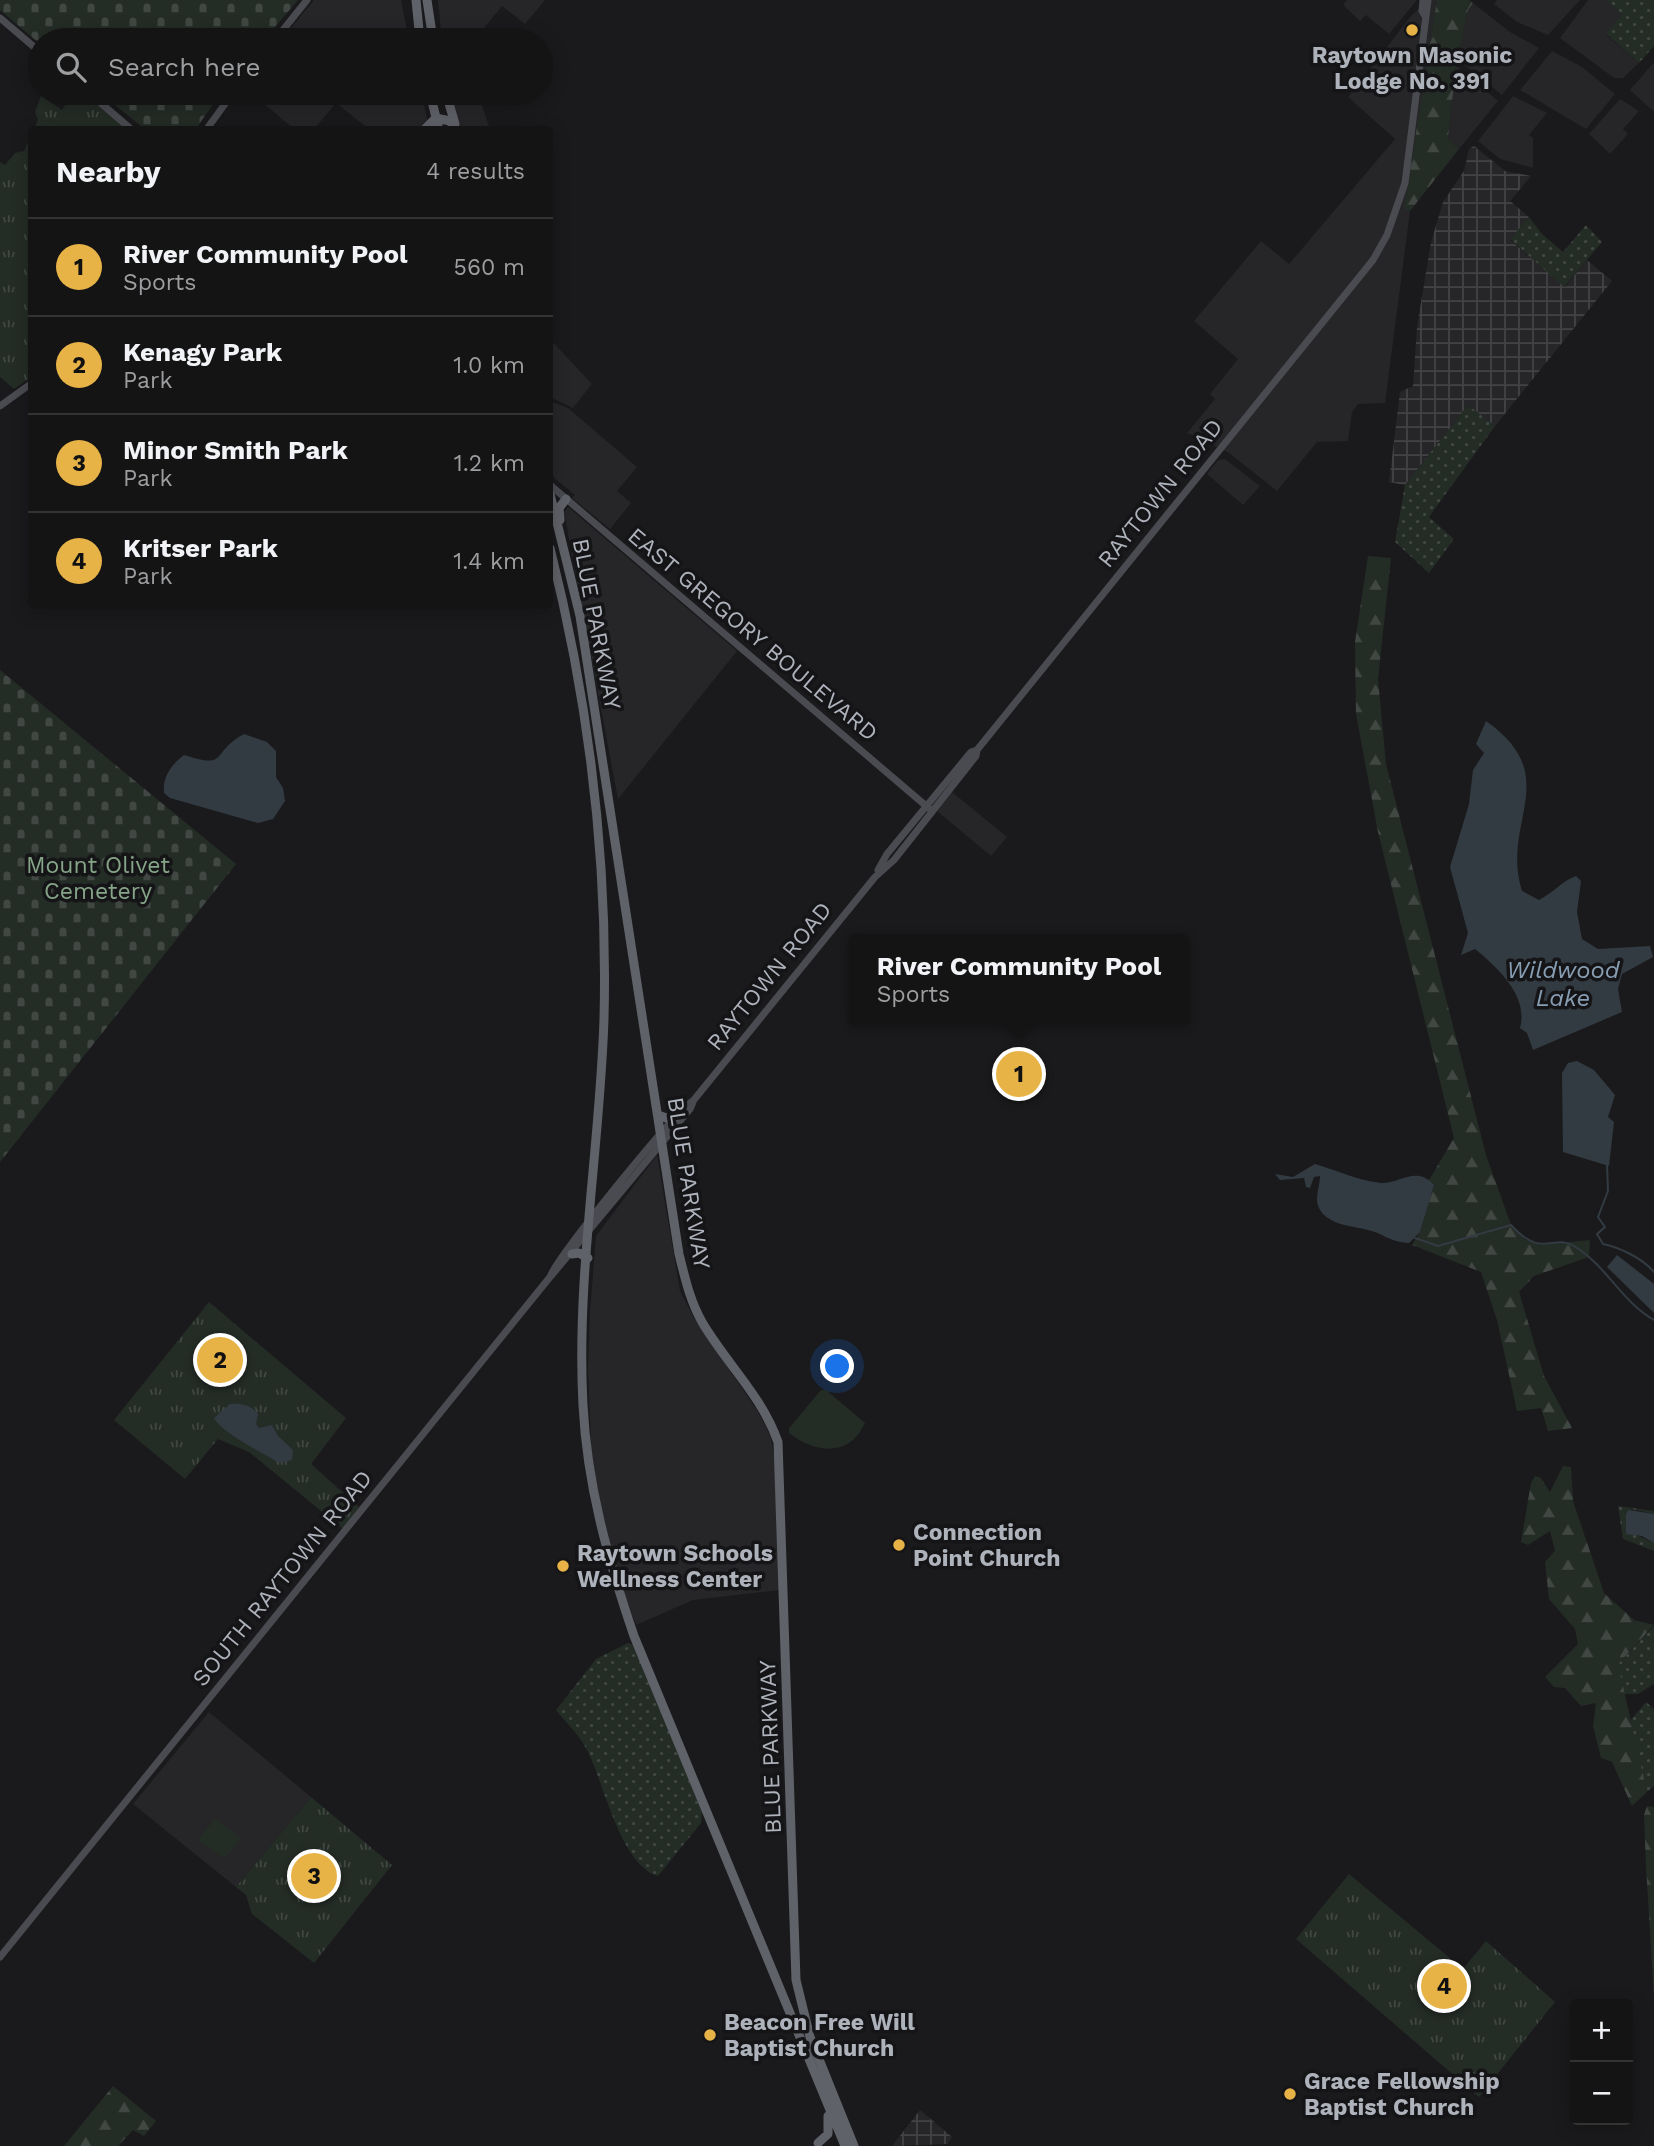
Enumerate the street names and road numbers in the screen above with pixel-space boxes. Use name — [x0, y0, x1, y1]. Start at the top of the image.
street label: RAYTOWN ROAD — [1092, 414, 1228, 573]
street label: EAST GREGORY BOULEVARD — [622, 522, 883, 747]
street label: BLUE PARKWAY — [567, 536, 626, 712]
street label: RAYTOWN ROAD — [701, 897, 837, 1056]
street label: BLUE PARKWAY — [662, 1095, 715, 1271]
street label: SOUTH RAYTOWN ROAD — [187, 1465, 378, 1692]
street label: BLUE PARKWAY — [754, 1660, 787, 1834]

